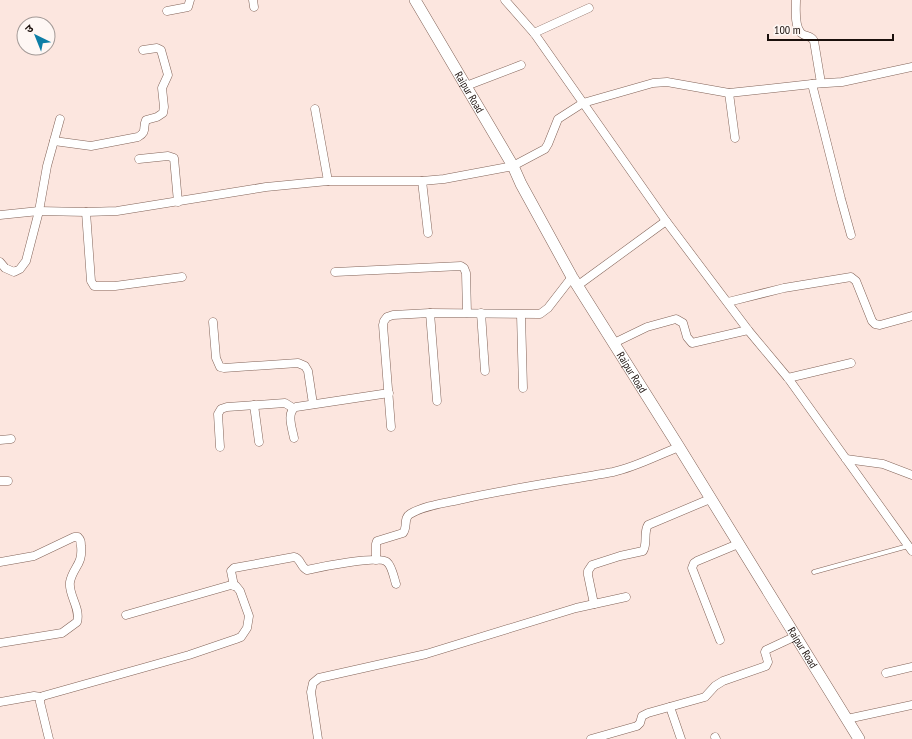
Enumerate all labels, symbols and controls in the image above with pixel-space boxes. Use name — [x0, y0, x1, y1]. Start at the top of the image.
north arrow — [16, 16, 56, 56]
scale bar — [768, 16, 893, 42]
text: उ — [22, 21, 37, 36]
text: 100 m — [774, 22, 801, 37]
street label: Raipur Road — [452, 69, 487, 116]
street label: Raipur Road — [614, 349, 650, 395]
street label: Raipur Road — [785, 624, 821, 671]

